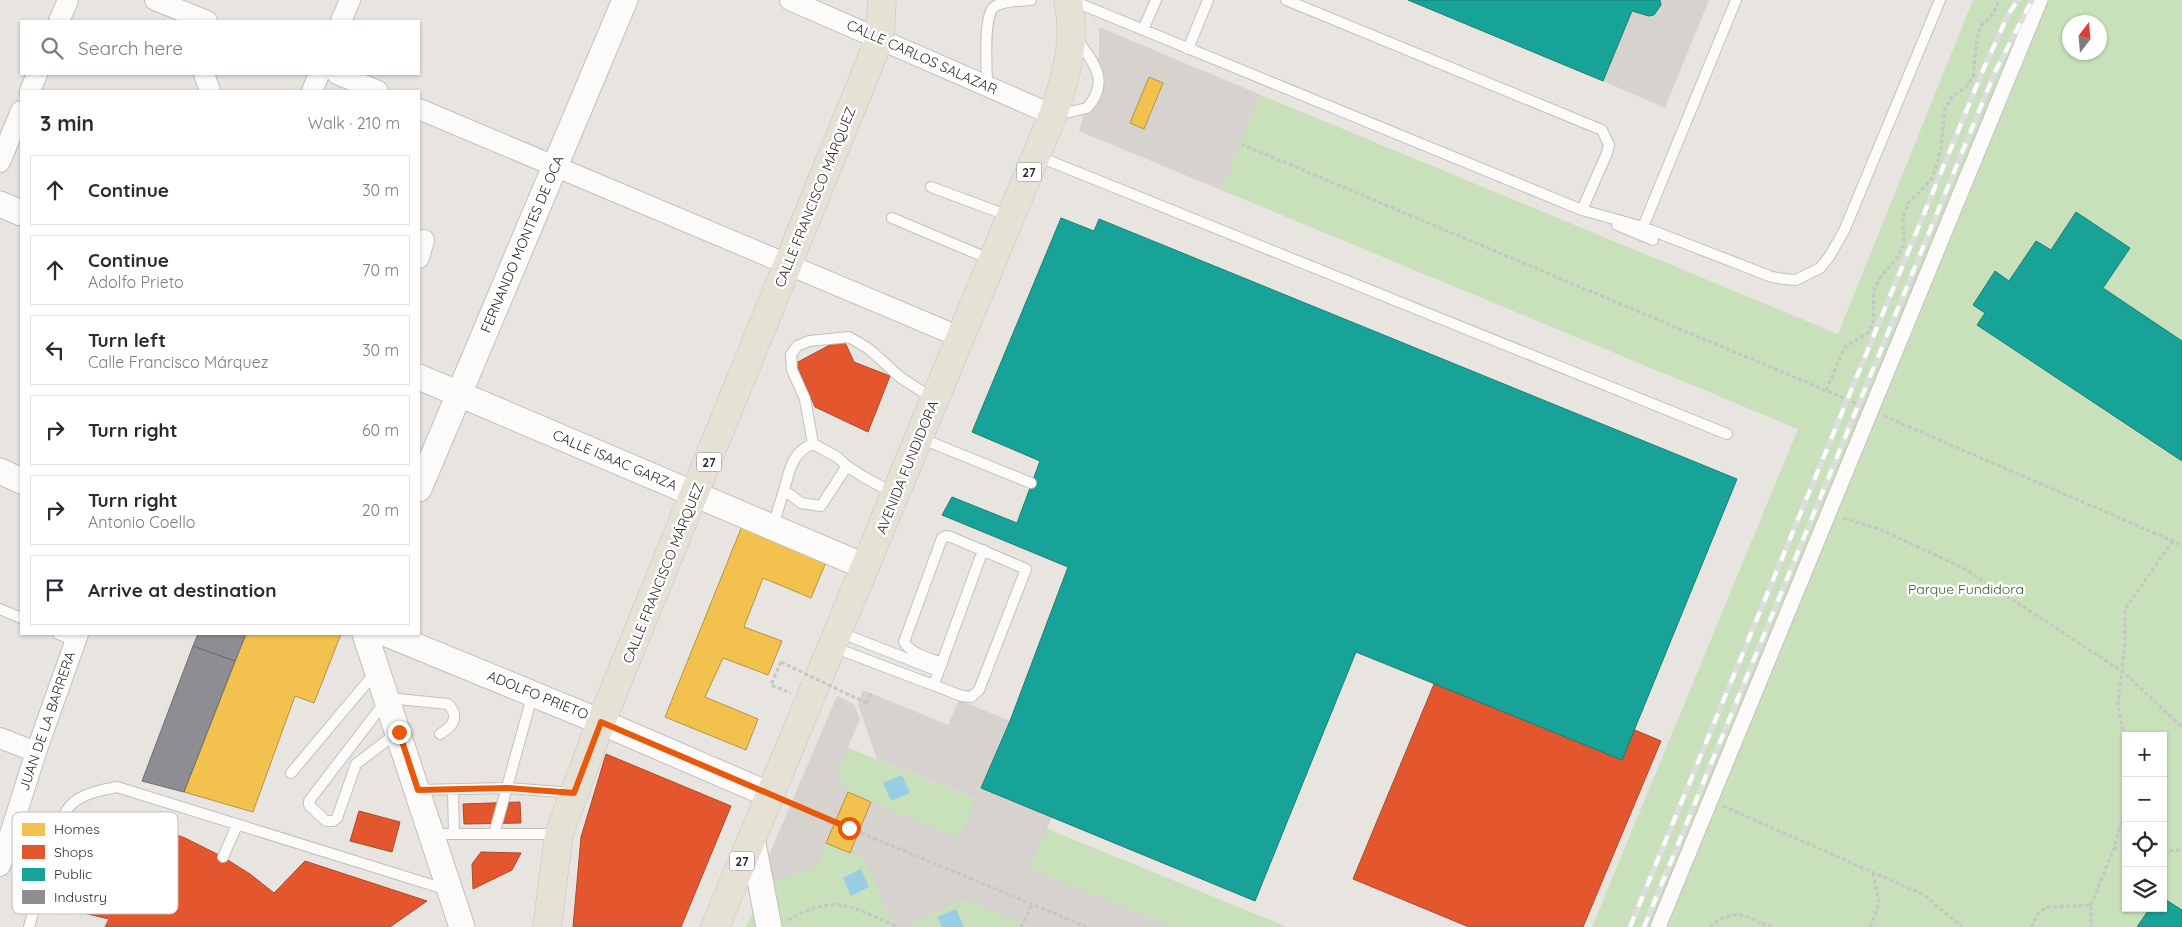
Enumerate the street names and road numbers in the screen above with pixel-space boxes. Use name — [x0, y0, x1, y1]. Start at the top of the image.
street label: CALLE CARLOS SALAZAR — [844, 16, 1000, 98]
street label: CALLE FRANCISCO MÁRQUEZ — [770, 104, 860, 290]
street label: FERNANDO MONTES DE OCA — [476, 153, 568, 335]
road number: 27 — [1016, 162, 1042, 182]
street label: AVENIDA FUNDIDORA — [872, 398, 942, 536]
street label: CALLE ISAAC GARZA — [550, 426, 680, 494]
road number: 27 — [696, 452, 722, 472]
street label: CALLE FRANCISCO MÁRQUEZ — [618, 480, 708, 666]
street label: JUAN DE LA BARRERA — [15, 649, 79, 793]
street label: ADOLFO PRIETO — [485, 666, 592, 724]
road number: 27 — [730, 851, 754, 870]

